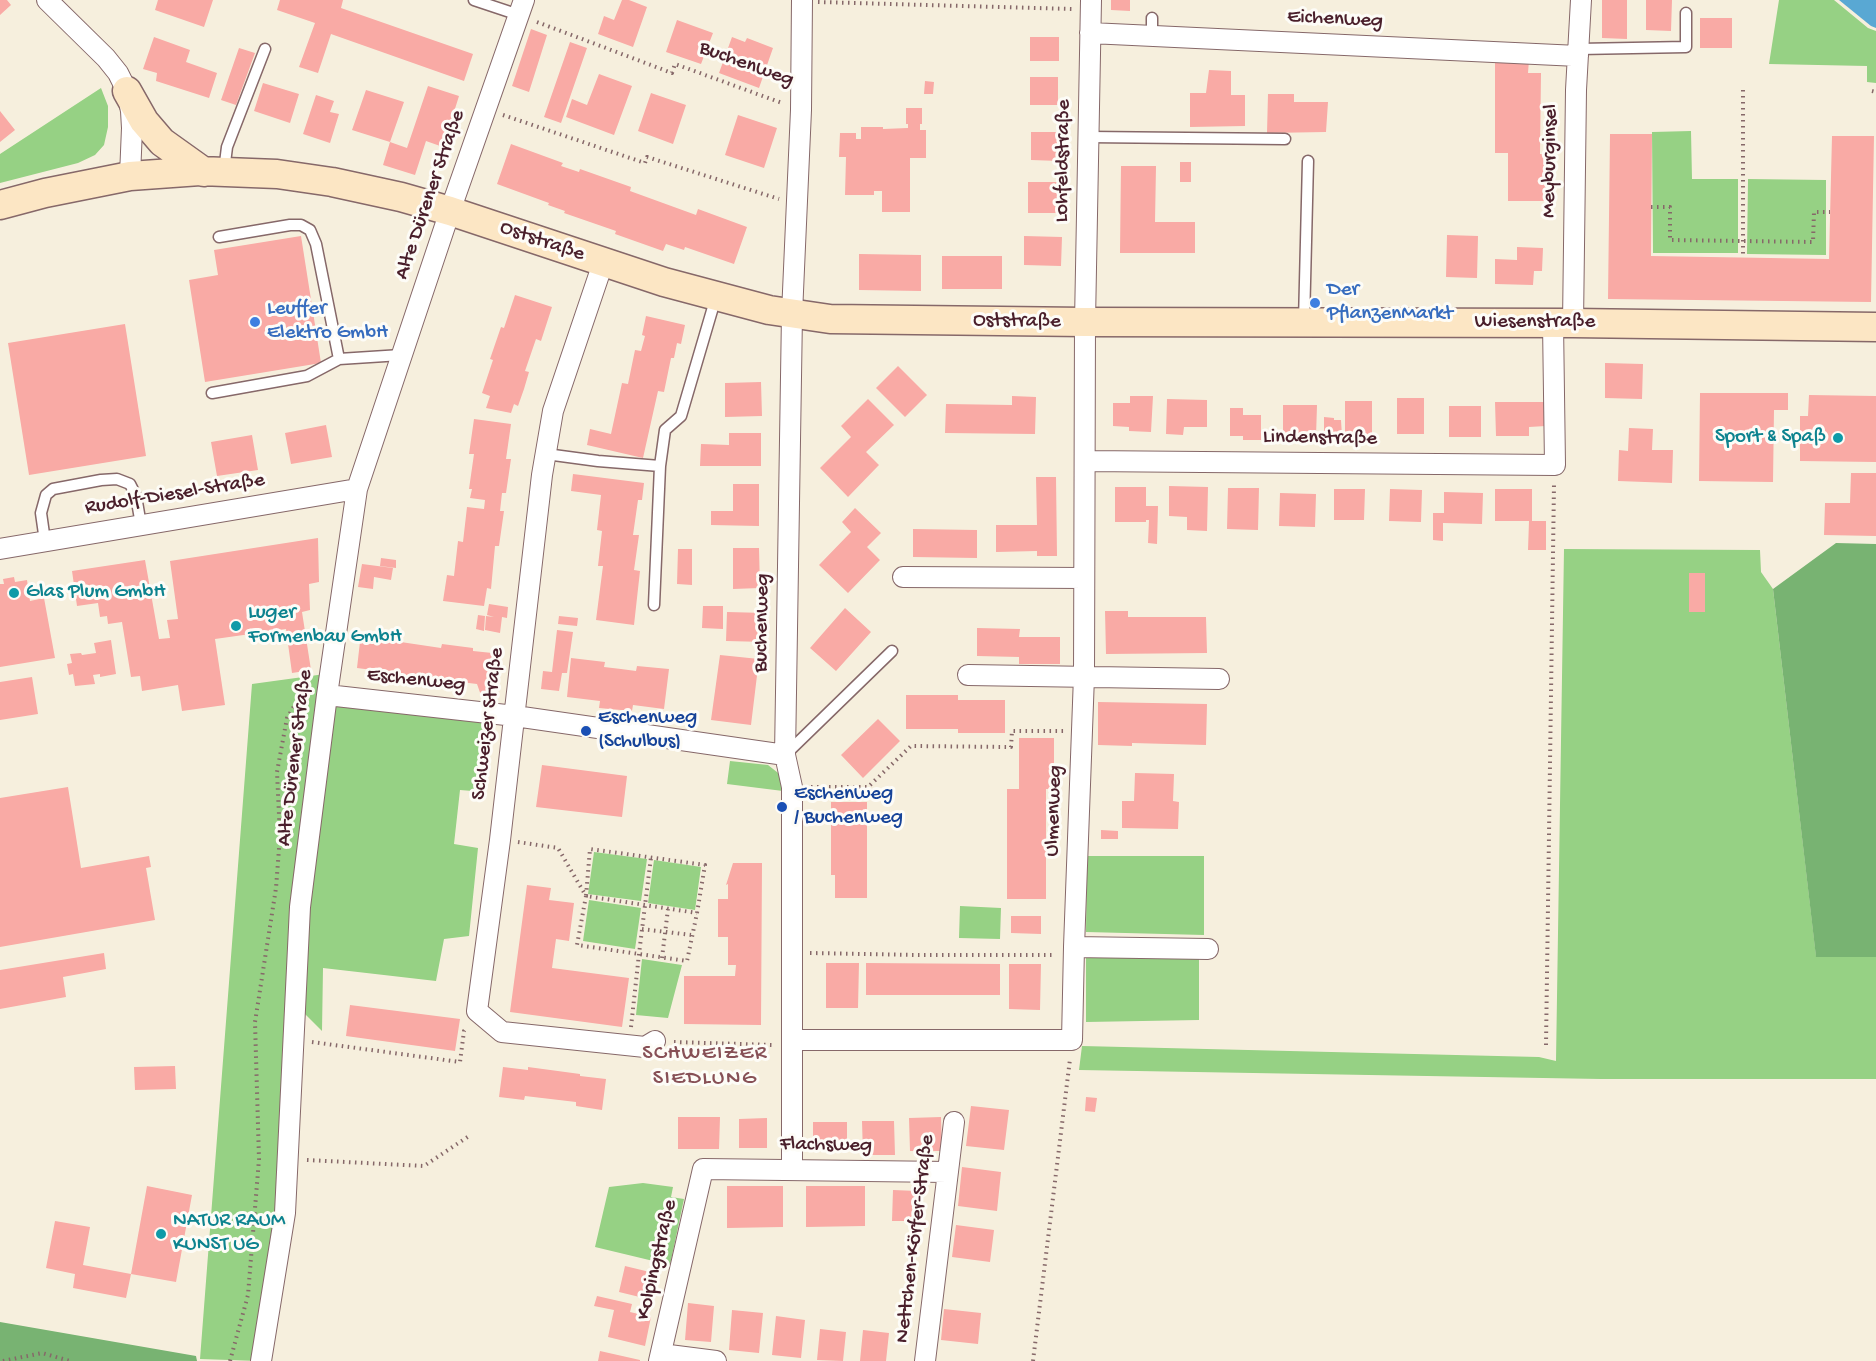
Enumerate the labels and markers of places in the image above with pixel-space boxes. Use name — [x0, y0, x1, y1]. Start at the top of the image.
place label: Der PflanzenMarkt — [1327, 278, 1453, 328]
marker: Der PflanzenMarkt — [1308, 296, 1322, 310]
place label: Leuffer Elektro GmbH — [267, 297, 388, 347]
marker: Leuffer Elektro GmbH — [248, 315, 262, 329]
place label: Sport & Spaß — [1715, 425, 1826, 451]
marker: Sport & Spaß — [1831, 431, 1845, 445]
place label: Glas Plum GmbH — [26, 580, 165, 606]
marker: Glas Plum GmbH — [7, 586, 21, 600]
place label: Luger Formenbau GmbH — [248, 601, 402, 651]
marker: Luger Formenbau GmbH — [229, 619, 243, 633]
place label: Eschenweg (Schulbus) — [598, 706, 697, 756]
marker: Eschenweg (Schulbus) — [579, 724, 593, 738]
place label: Eschenweg / Buchenweg — [794, 782, 903, 832]
marker: Eschenweg / Buchenweg — [775, 800, 789, 814]
place label: NATUR RAUM KUNST UG — [173, 1209, 285, 1259]
marker: NATUR RAUM KUNST UG — [154, 1227, 168, 1241]

